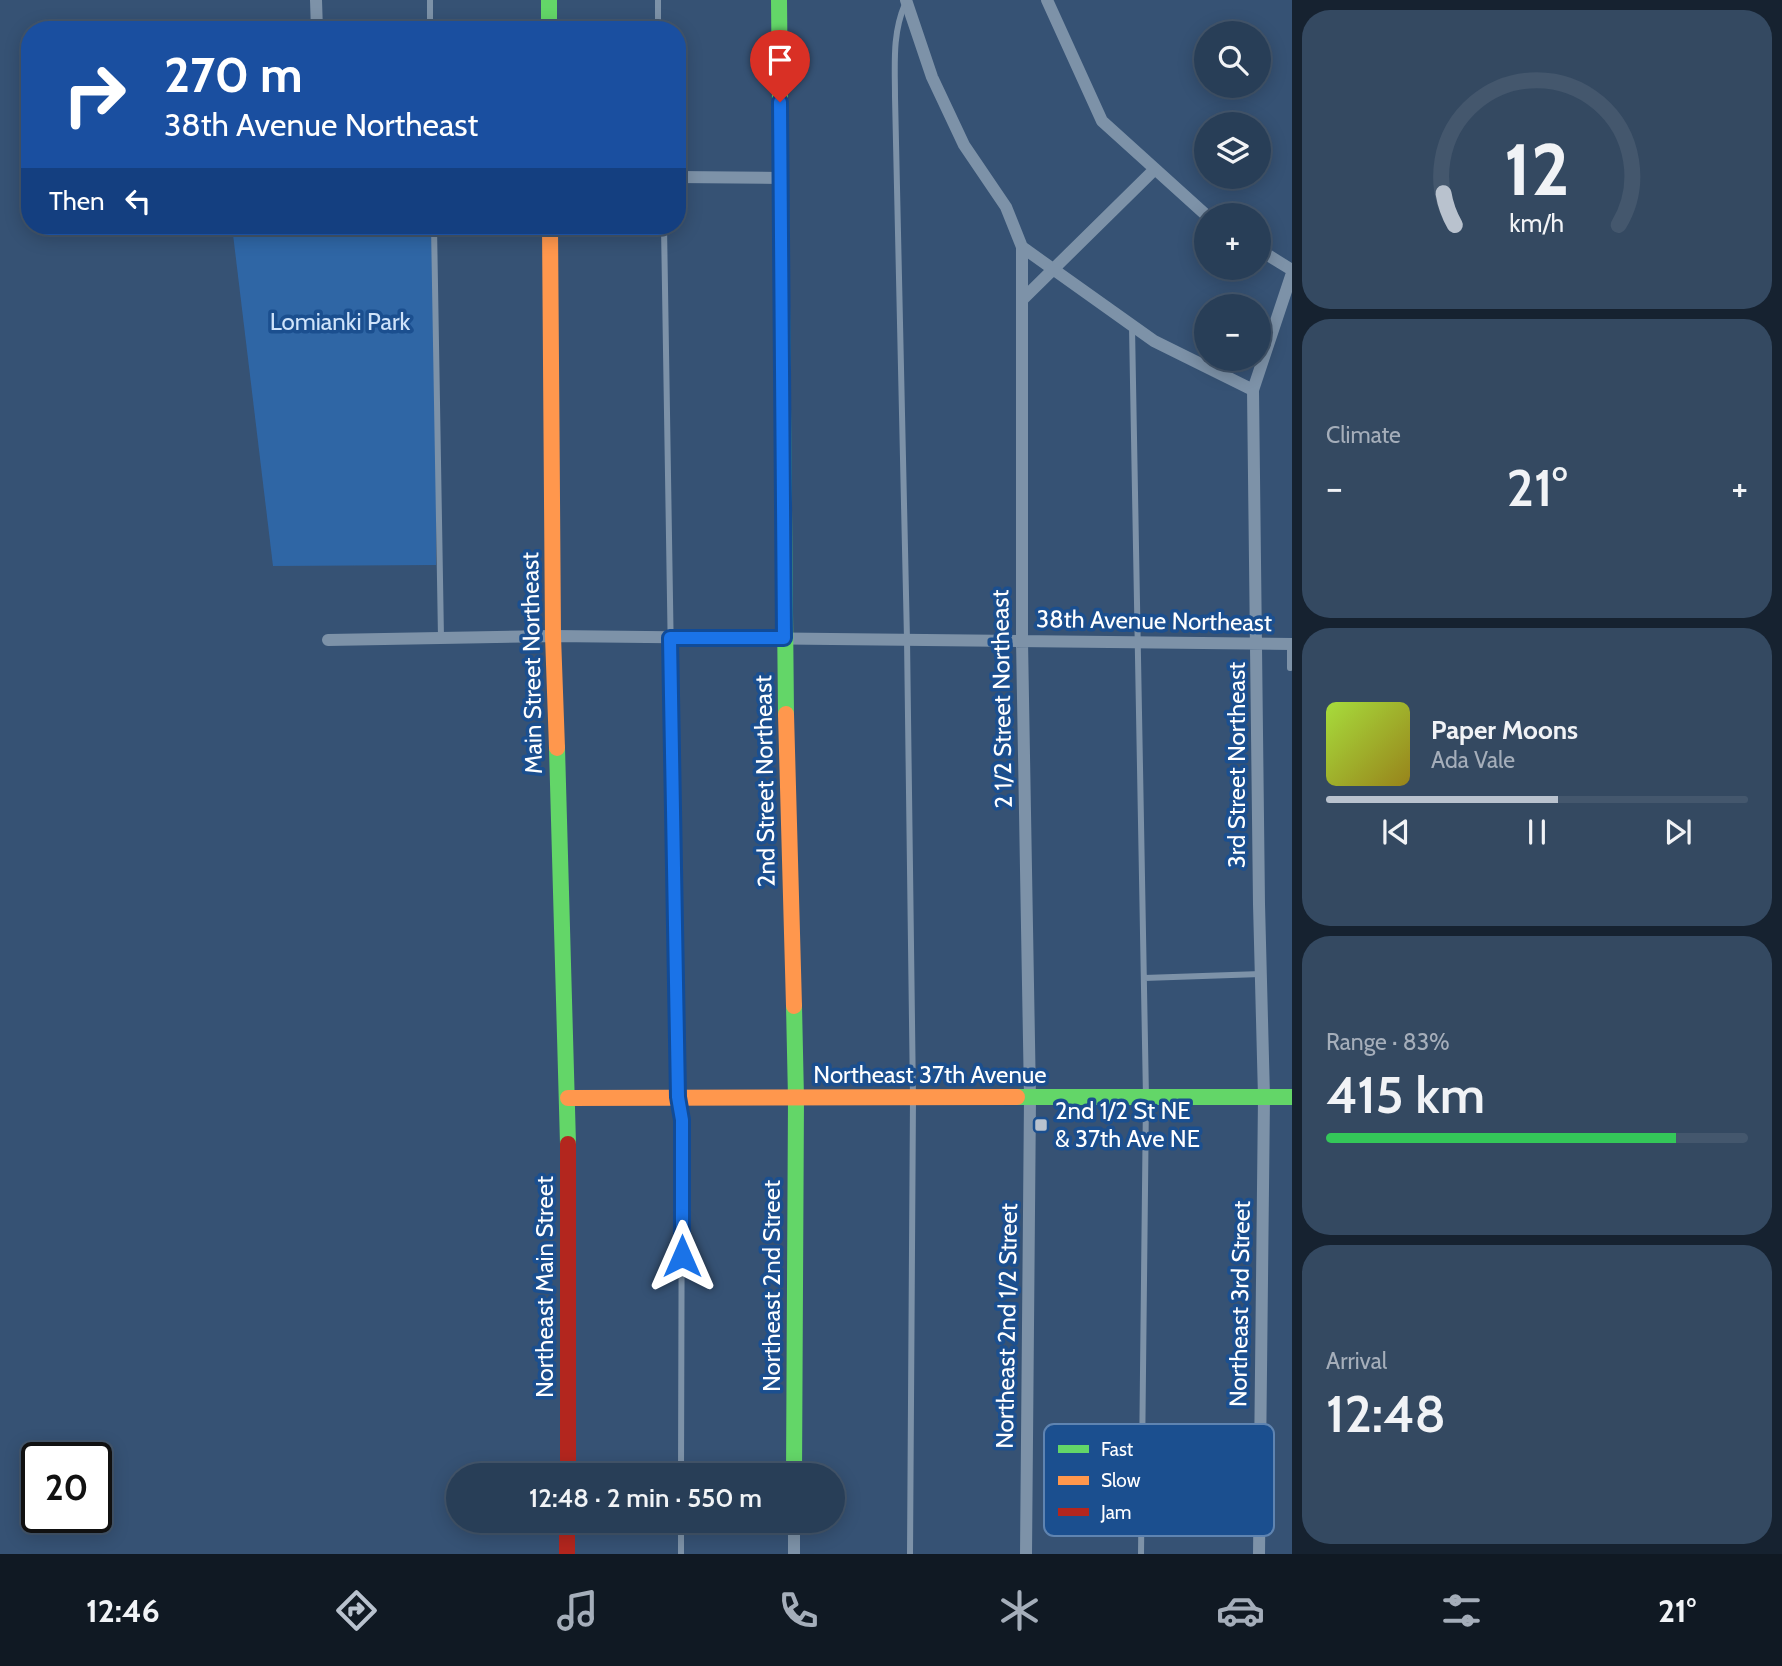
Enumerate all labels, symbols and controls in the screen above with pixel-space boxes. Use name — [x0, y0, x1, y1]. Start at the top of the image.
map controls — [1194, 21, 1271, 371]
button: search — [1194, 21, 1271, 98]
pin — [750, 30, 810, 102]
icon: arrive — [761, 41, 799, 79]
text: 270 m — [164, 45, 303, 104]
icon: right — [49, 49, 140, 140]
text: 38th Avenue Northeast — [164, 105, 478, 144]
button: layers — [1194, 112, 1271, 189]
text: 12 — [1504, 126, 1570, 214]
icon: left — [119, 182, 157, 220]
text: Then — [49, 185, 105, 217]
button: + — [1194, 203, 1271, 280]
text: km/h — [1510, 208, 1564, 238]
button: − — [1194, 294, 1271, 371]
park label: Lomianki Park — [270, 307, 411, 336]
text: Climate — [1326, 421, 1401, 449]
text: 21° — [1507, 456, 1567, 519]
text: − — [1326, 464, 1343, 511]
text: + — [1731, 464, 1748, 511]
street label: Main Street Northeast — [515, 552, 548, 774]
street label: 2 1/2 Street Northeast — [985, 589, 1018, 809]
street label: 38th Avenue Northeast — [1036, 604, 1272, 637]
street label: 3rd Street Northeast — [1222, 662, 1251, 868]
street label: 2nd Street Northeast — [748, 675, 781, 887]
text: Paper Moons — [1431, 714, 1578, 746]
text: Ada Vale — [1431, 746, 1515, 774]
icon: previous — [1377, 813, 1415, 851]
icon: pause — [1518, 813, 1556, 851]
icon: next — [1659, 813, 1697, 851]
text: Range · 83% — [1326, 1028, 1450, 1056]
street label: Northeast 37th Avenue — [813, 1060, 1047, 1089]
text: 415 km — [1326, 1063, 1485, 1126]
place label: 2nd 1/2 St NE & 37th Ave NE — [1055, 1096, 1200, 1153]
marker: 2nd 1/2 St NE & 37th Ave NE — [1033, 1117, 1049, 1133]
street label: Northeast Main Street — [530, 1176, 559, 1398]
street label: Northeast 2nd Street — [757, 1180, 786, 1392]
street label: Northeast 3rd Street — [1223, 1201, 1256, 1407]
street label: Northeast 2nd 1/2 Street — [990, 1203, 1023, 1449]
position arrow — [645, 1219, 719, 1293]
text: Arrival — [1326, 1347, 1387, 1375]
text: 12:48 — [1326, 1382, 1446, 1445]
legend — [1044, 1424, 1274, 1536]
text: Fast — [1101, 1438, 1134, 1461]
speed limit sign: 20 — [21, 1442, 112, 1533]
text: Slow — [1101, 1469, 1141, 1492]
text: 12:48 · 2 min · 550 m — [529, 1482, 762, 1514]
text: Jam — [1100, 1501, 1131, 1524]
icon: directions — [332, 1586, 381, 1635]
icon: music — [553, 1586, 602, 1635]
icon: phone — [774, 1586, 823, 1635]
icon: climate — [995, 1586, 1044, 1635]
icon: car — [1216, 1586, 1265, 1635]
icon: filters — [1437, 1586, 1486, 1635]
text: 12:46 — [86, 1591, 160, 1630]
text: 21° — [1658, 1591, 1696, 1630]

